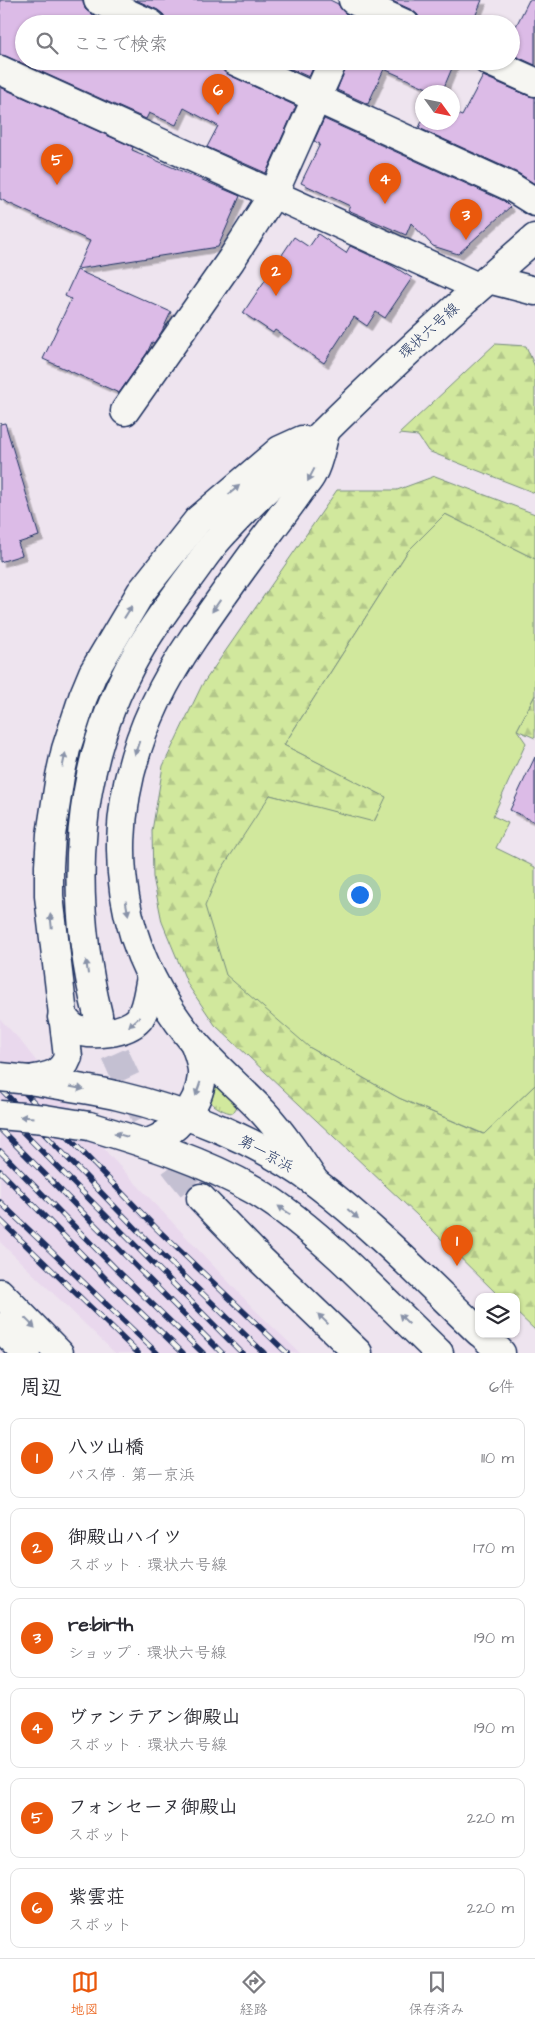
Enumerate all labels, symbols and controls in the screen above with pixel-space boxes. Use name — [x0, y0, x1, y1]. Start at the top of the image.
search box — [15, 15, 520, 70]
icon: search — [33, 29, 61, 57]
text: ここで検索 — [73, 31, 168, 58]
pin: 6 — [202, 74, 234, 115]
north arrow — [415, 85, 460, 130]
pin: 5 — [41, 144, 73, 185]
pin: 4 — [369, 163, 401, 204]
pin: 3 — [450, 199, 482, 240]
pin: 2 — [260, 255, 292, 296]
street label: 環状六号線 — [394, 298, 464, 364]
one-way arrow — [307, 467, 315, 482]
one-way arrow — [227, 484, 240, 495]
one-way arrow — [211, 600, 221, 613]
one-way arrow — [124, 605, 133, 619]
one-way arrow — [133, 740, 140, 755]
one-way arrow — [60, 752, 68, 768]
your location — [347, 882, 373, 908]
one-way arrow — [123, 900, 131, 916]
one-way arrow — [47, 913, 55, 929]
one-way arrow — [83, 959, 91, 975]
one-way arrow — [128, 1016, 140, 1028]
one-way arrow — [194, 1081, 201, 1096]
one-way arrow — [69, 1085, 85, 1093]
one-way arrow — [19, 1113, 35, 1121]
street label: 第一京浜 — [235, 1130, 297, 1178]
one-way arrow — [113, 1131, 128, 1139]
one-way arrow — [277, 1205, 290, 1215]
one-way arrow — [346, 1208, 358, 1220]
pin: 1 — [441, 1225, 473, 1266]
map controls — [475, 1293, 520, 1338]
button: layers — [475, 1293, 520, 1338]
one-way arrow — [317, 1313, 329, 1325]
one-way arrow — [398, 1313, 410, 1325]
one-way arrow — [24, 1316, 36, 1328]
text: 周辺 — [20, 1373, 62, 1402]
text: 6件 — [489, 1376, 515, 1398]
text: 八ツ山橋 — [68, 1434, 144, 1461]
text: 1 — [36, 1447, 38, 1469]
text: 110 m — [481, 1447, 514, 1469]
text: バス停 · 第一京浜 — [68, 1464, 195, 1486]
text: 御殿山ハイツ — [68, 1524, 182, 1551]
text: 2 — [32, 1537, 42, 1559]
text: 170 m — [473, 1537, 514, 1559]
text: スポット · 環状六号線 — [68, 1554, 227, 1576]
text: re:birth — [68, 1612, 133, 1639]
text: 3 — [33, 1627, 41, 1649]
text: 190 m — [474, 1627, 514, 1649]
text: ショップ · 環状六号線 — [68, 1642, 226, 1664]
text: ヴァンテアン御殿山 — [68, 1704, 241, 1731]
text: 4 — [32, 1717, 42, 1739]
text: 190 m — [474, 1717, 514, 1739]
text: スポット · 環状六号線 — [68, 1734, 227, 1756]
text: フォンセーヌ御殿山 — [68, 1794, 238, 1821]
text: 5 — [31, 1807, 43, 1829]
text: 220 m — [467, 1807, 514, 1829]
text: スポット — [68, 1824, 132, 1846]
text: 紫雲荘 — [68, 1884, 125, 1911]
text: 6 — [32, 1897, 42, 1919]
text: 220 m — [467, 1897, 514, 1919]
text: スポット — [68, 1914, 132, 1936]
tab: 地図 — [71, 1968, 99, 2020]
tab: 経路 — [240, 1968, 268, 2020]
tab: 保存済み — [409, 1968, 465, 2020]

